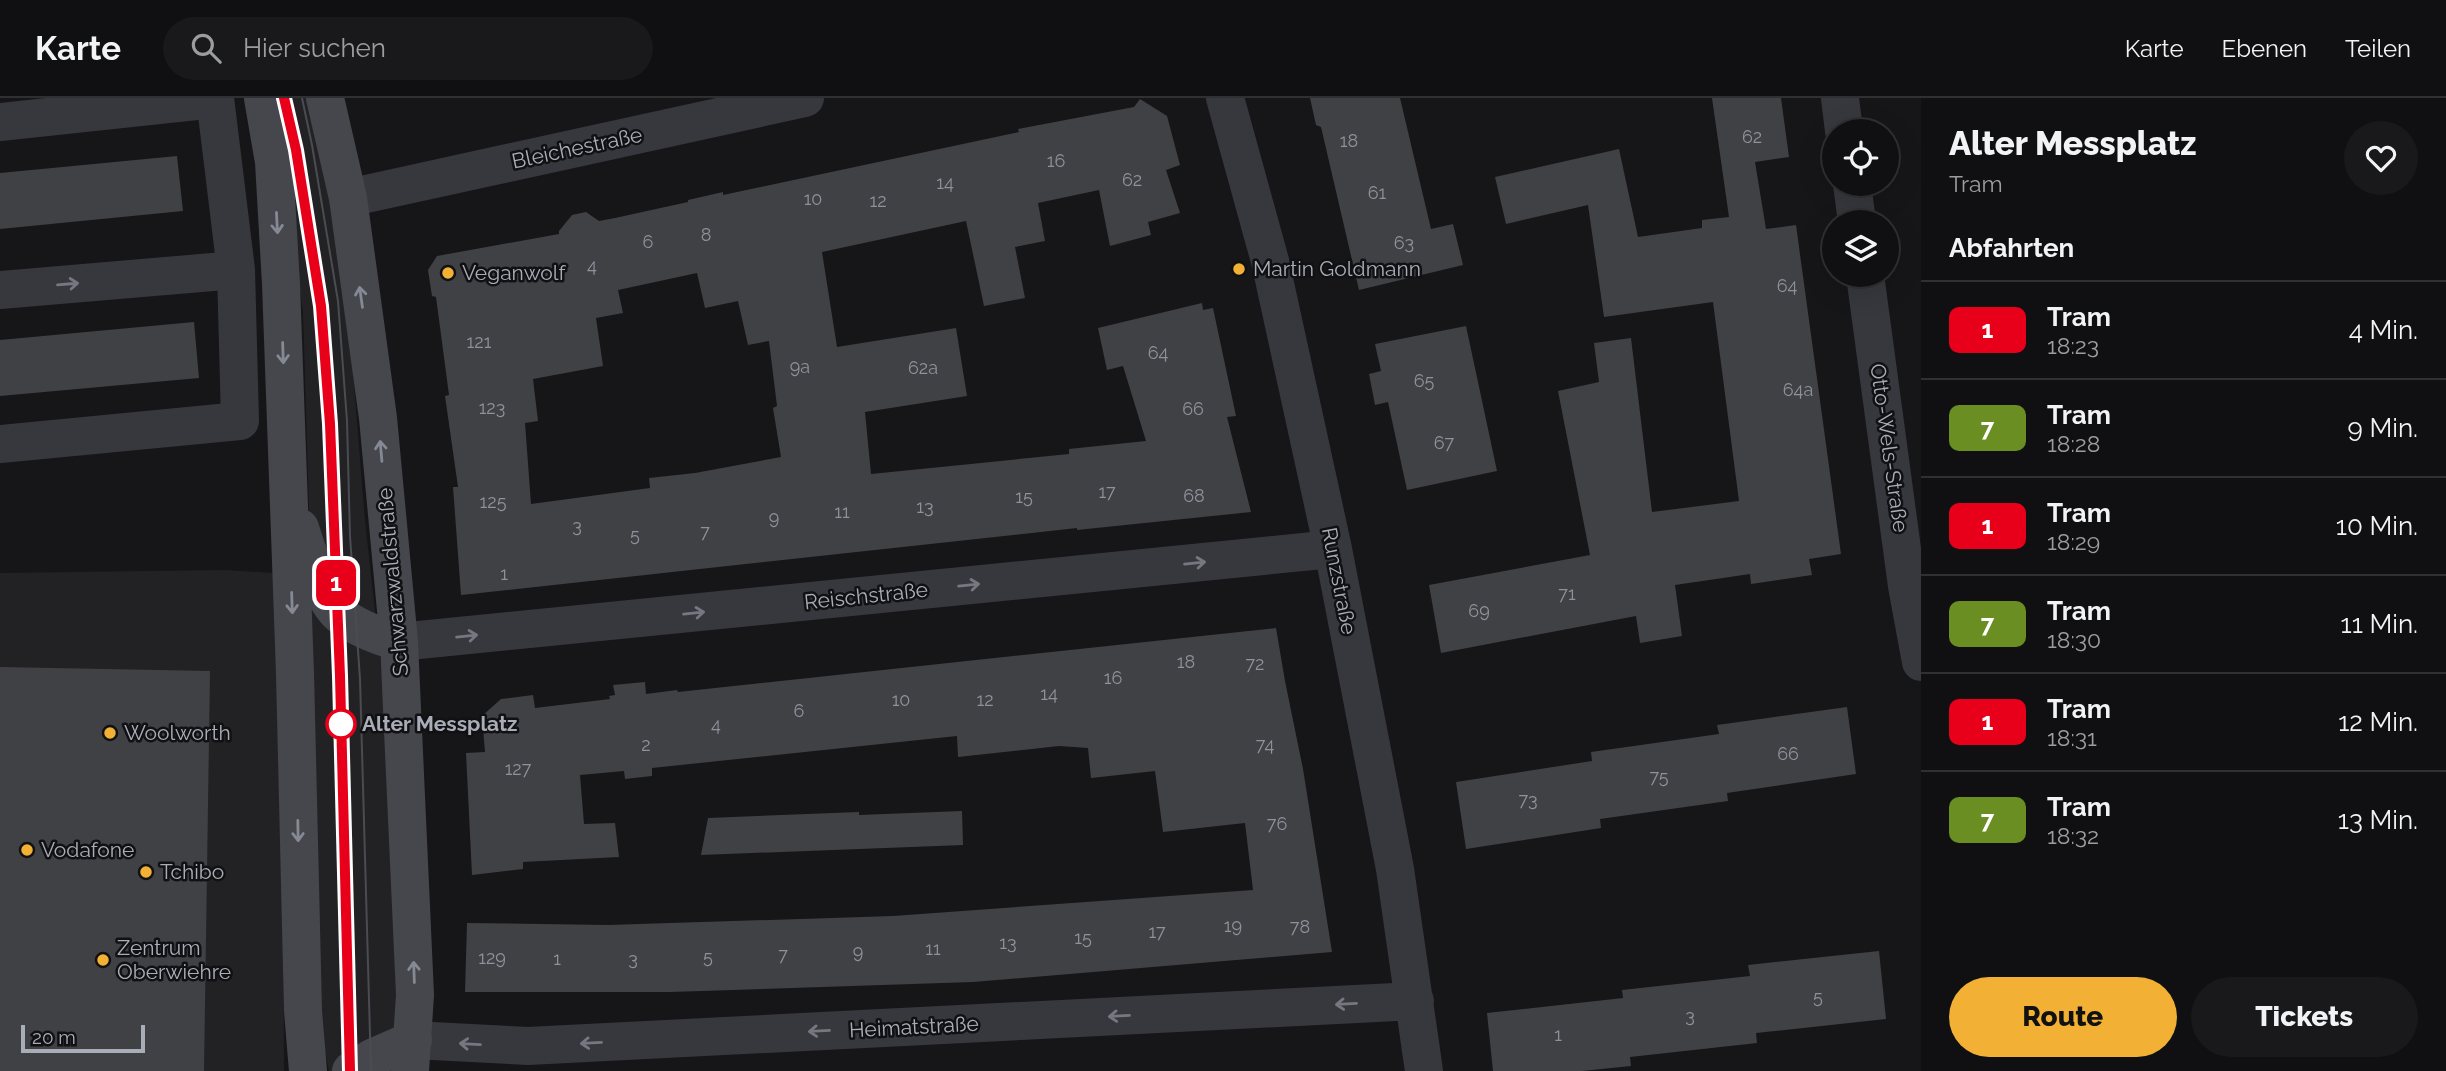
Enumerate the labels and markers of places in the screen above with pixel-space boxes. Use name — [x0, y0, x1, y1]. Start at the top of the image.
place label: Martin Goldmann — [1253, 256, 1421, 281]
place label: Veganwolf — [462, 260, 567, 285]
marker: Martin Goldmann — [1231, 261, 1247, 277]
marker: Veganwolf — [440, 265, 456, 281]
marker: Alter Messplatz — [326, 709, 356, 739]
place label: Alter Messplatz — [362, 711, 517, 736]
place label: Woolworth — [124, 720, 231, 745]
marker: Woolworth — [102, 725, 118, 741]
place label: Vodafone — [41, 837, 134, 862]
marker: Vodafone — [19, 842, 35, 858]
place label: Tchibo — [160, 859, 224, 884]
marker: Tchibo — [138, 864, 154, 880]
place label: Zentrum Oberwiehre — [117, 935, 231, 984]
marker: Zentrum Oberwiehre — [95, 952, 111, 968]

